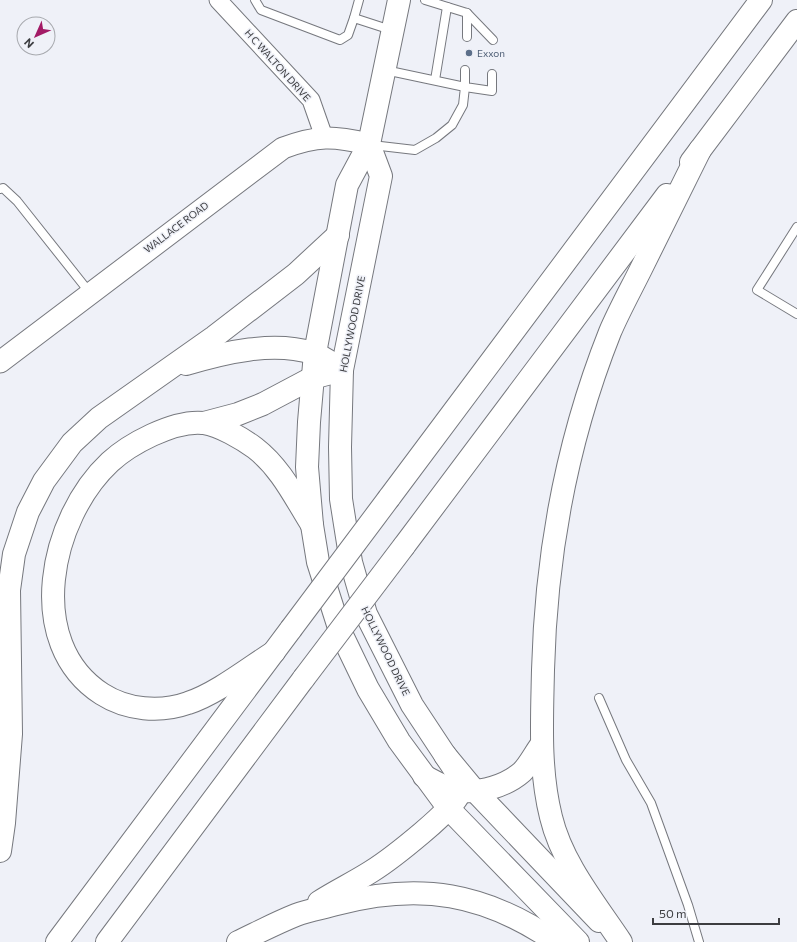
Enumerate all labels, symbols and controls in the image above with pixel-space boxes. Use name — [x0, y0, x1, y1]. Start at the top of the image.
north arrow — [16, 16, 56, 56]
street label: H C WALTON DRIVE — [243, 27, 314, 103]
text: N — [21, 36, 36, 51]
place label: Exxon — [477, 47, 505, 59]
marker: Exxon — [464, 48, 474, 58]
street label: WALLACE ROAD — [141, 199, 211, 255]
street label: HOLLYWOOD DRIVE — [337, 275, 367, 373]
street label: HOLLYWOOD DRIVE — [359, 604, 413, 698]
scale bar — [653, 900, 779, 926]
text: 50 m — [659, 906, 687, 920]

